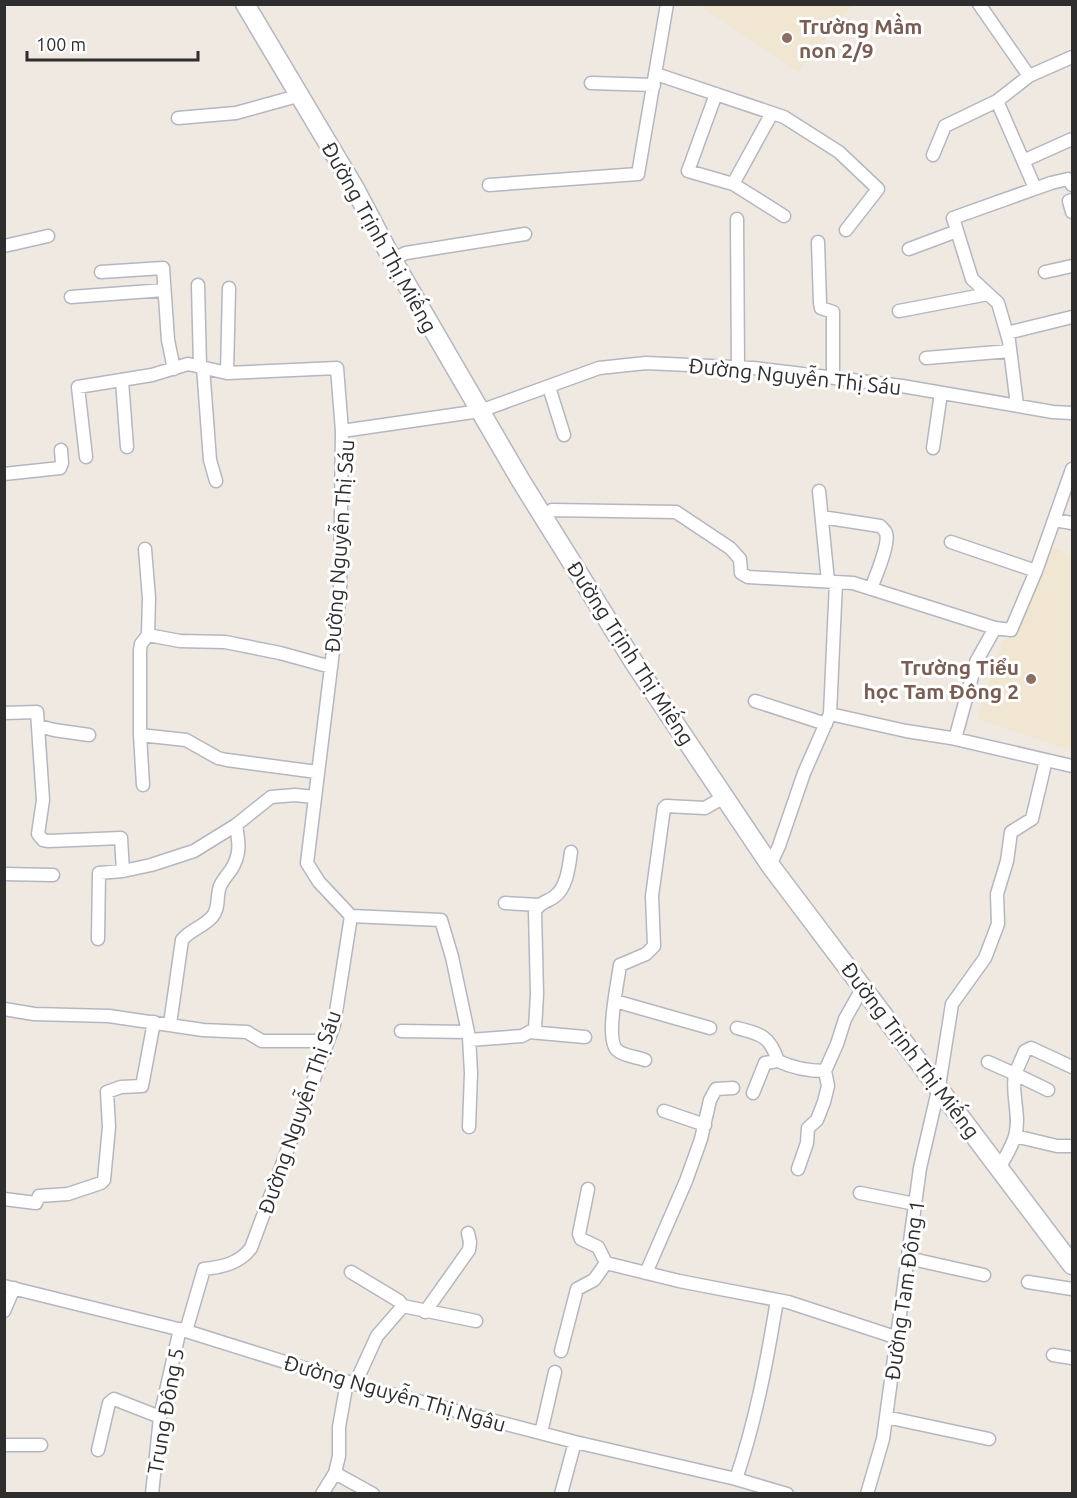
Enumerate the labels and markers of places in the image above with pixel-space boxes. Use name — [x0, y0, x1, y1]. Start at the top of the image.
place label: Trường Mầm non 2/9 — [799, 12, 922, 62]
marker: Trường Mầm non 2/9 — [780, 31, 794, 45]
place label: Trường Tiểu học Tam Đông 2 — [863, 655, 1019, 703]
marker: Trường Tiểu học Tam Đông 2 — [1024, 672, 1038, 686]

